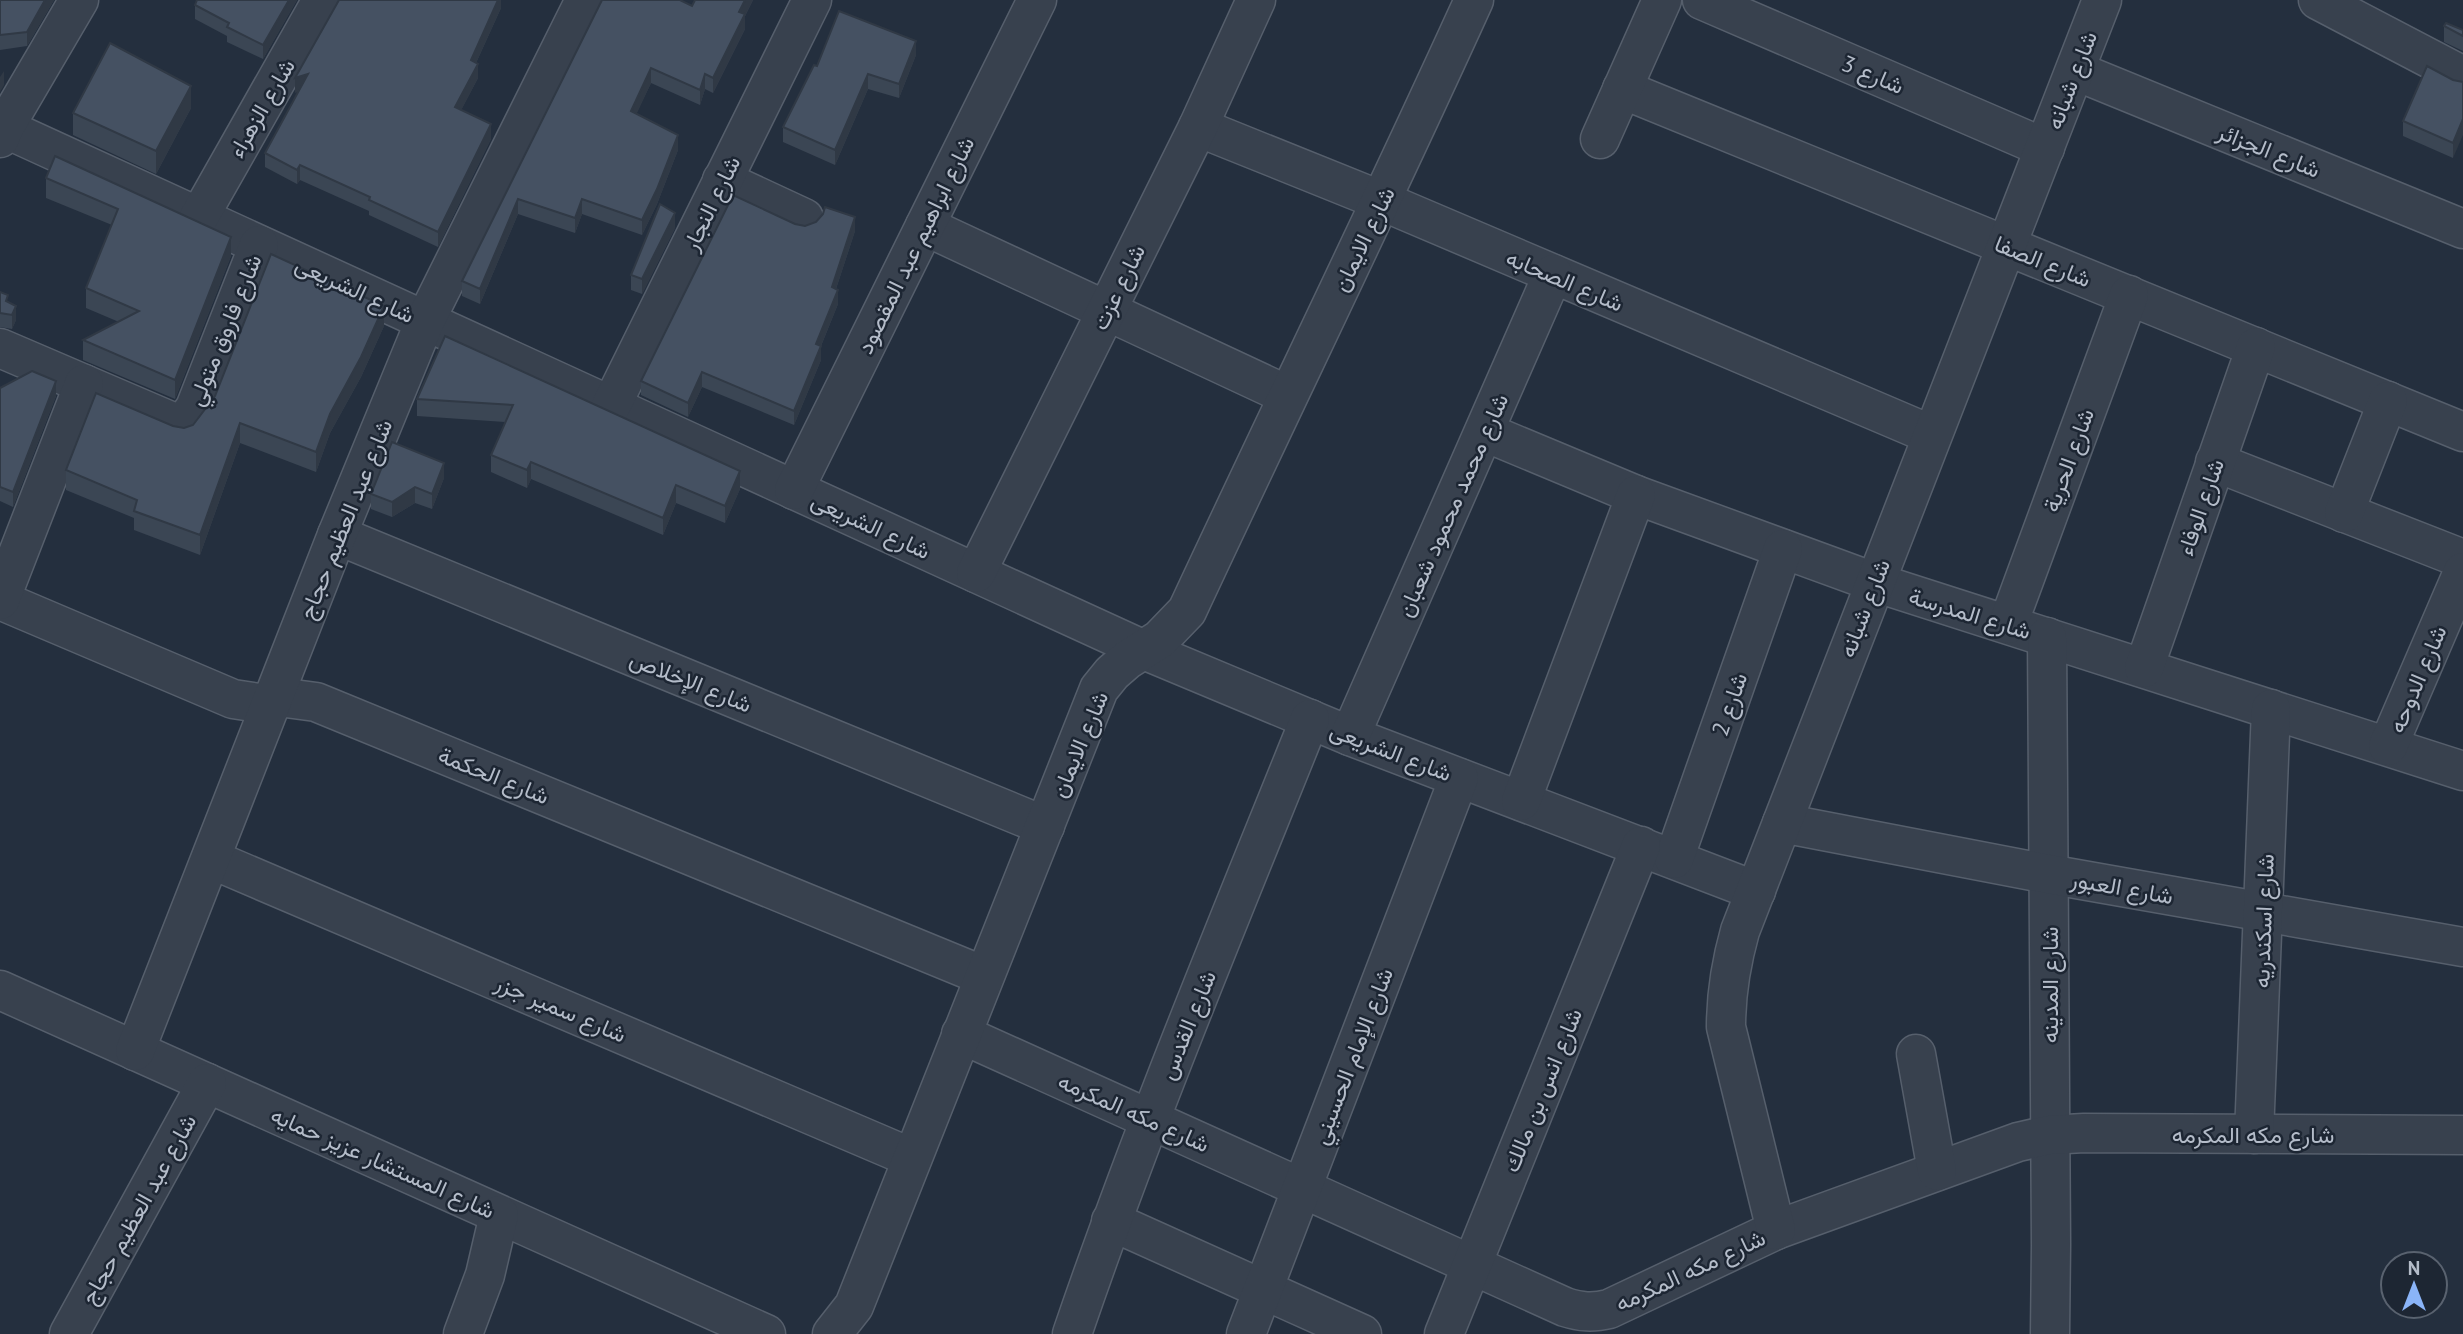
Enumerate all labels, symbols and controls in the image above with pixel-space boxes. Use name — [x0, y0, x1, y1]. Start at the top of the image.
street label: شارع شبانه — [2039, 27, 2105, 134]
street label: شارع 3 — [1837, 48, 1909, 102]
street label: شارع الزهراء — [221, 53, 303, 164]
street label: شارع الجزائر — [2212, 116, 2325, 186]
street label: شارع ابراهيم عبد المقصود — [850, 132, 982, 359]
street label: شارع النجار — [675, 151, 748, 257]
street label: شارع الايمان — [1325, 182, 1403, 297]
street label: شارع الصفا — [1990, 229, 2096, 295]
street label: شارع عزت — [1085, 239, 1153, 335]
street label: شارع الصحابه — [1501, 242, 1628, 320]
street label: شارع الشريعى — [290, 249, 419, 331]
street label: شارع فاروق متولي — [180, 250, 272, 412]
street label: شارع محمد محمود شعبان — [1390, 389, 1516, 622]
street label: شارع الحرية — [2036, 404, 2102, 516]
street label: شارع عبد العظيم حجاج — [292, 415, 400, 624]
street label: شارع الوفاء — [2170, 455, 2232, 560]
street label: شارع الشريعى — [806, 485, 935, 567]
street label: شارع شبانه — [1832, 555, 1898, 662]
street label: شارع المدرسة — [1905, 581, 2034, 647]
street label: شارع الدوحه — [2381, 621, 2454, 738]
street label: شارع الإخلاص — [625, 643, 756, 720]
street label: شارع 2 — [1705, 669, 1755, 740]
street label: شارع الايمان — [1044, 686, 1116, 802]
street label: شارع الشريعى — [1325, 715, 1456, 789]
street label: شارع الحكمة — [434, 740, 554, 812]
street label: شارع اسكندريه — [2246, 853, 2282, 989]
street label: شارع العبور — [2067, 864, 2176, 912]
street label: شارع المدينه — [2035, 927, 2066, 1043]
street label: شارع الإمام الحسيني — [1305, 964, 1404, 1150]
street label: شارع القدس — [1152, 966, 1224, 1085]
street label: شارع سمير جزر — [489, 967, 631, 1050]
street label: شارع انس بن مالك — [1496, 1004, 1590, 1177]
street label: شارع مكه المكرمه — [1053, 1066, 1214, 1160]
street label: شارع المستشار عزيز حمايه — [266, 1099, 500, 1226]
street label: شارع عبد العظيم حجاج — [74, 1109, 204, 1310]
street label: شارع مكه المكرمه — [2172, 1120, 2334, 1151]
street label: شارع مكه المكرمه — [1610, 1222, 1771, 1319]
north arrow — [2379, 1250, 2449, 1320]
text: N — [2408, 1256, 2420, 1280]

